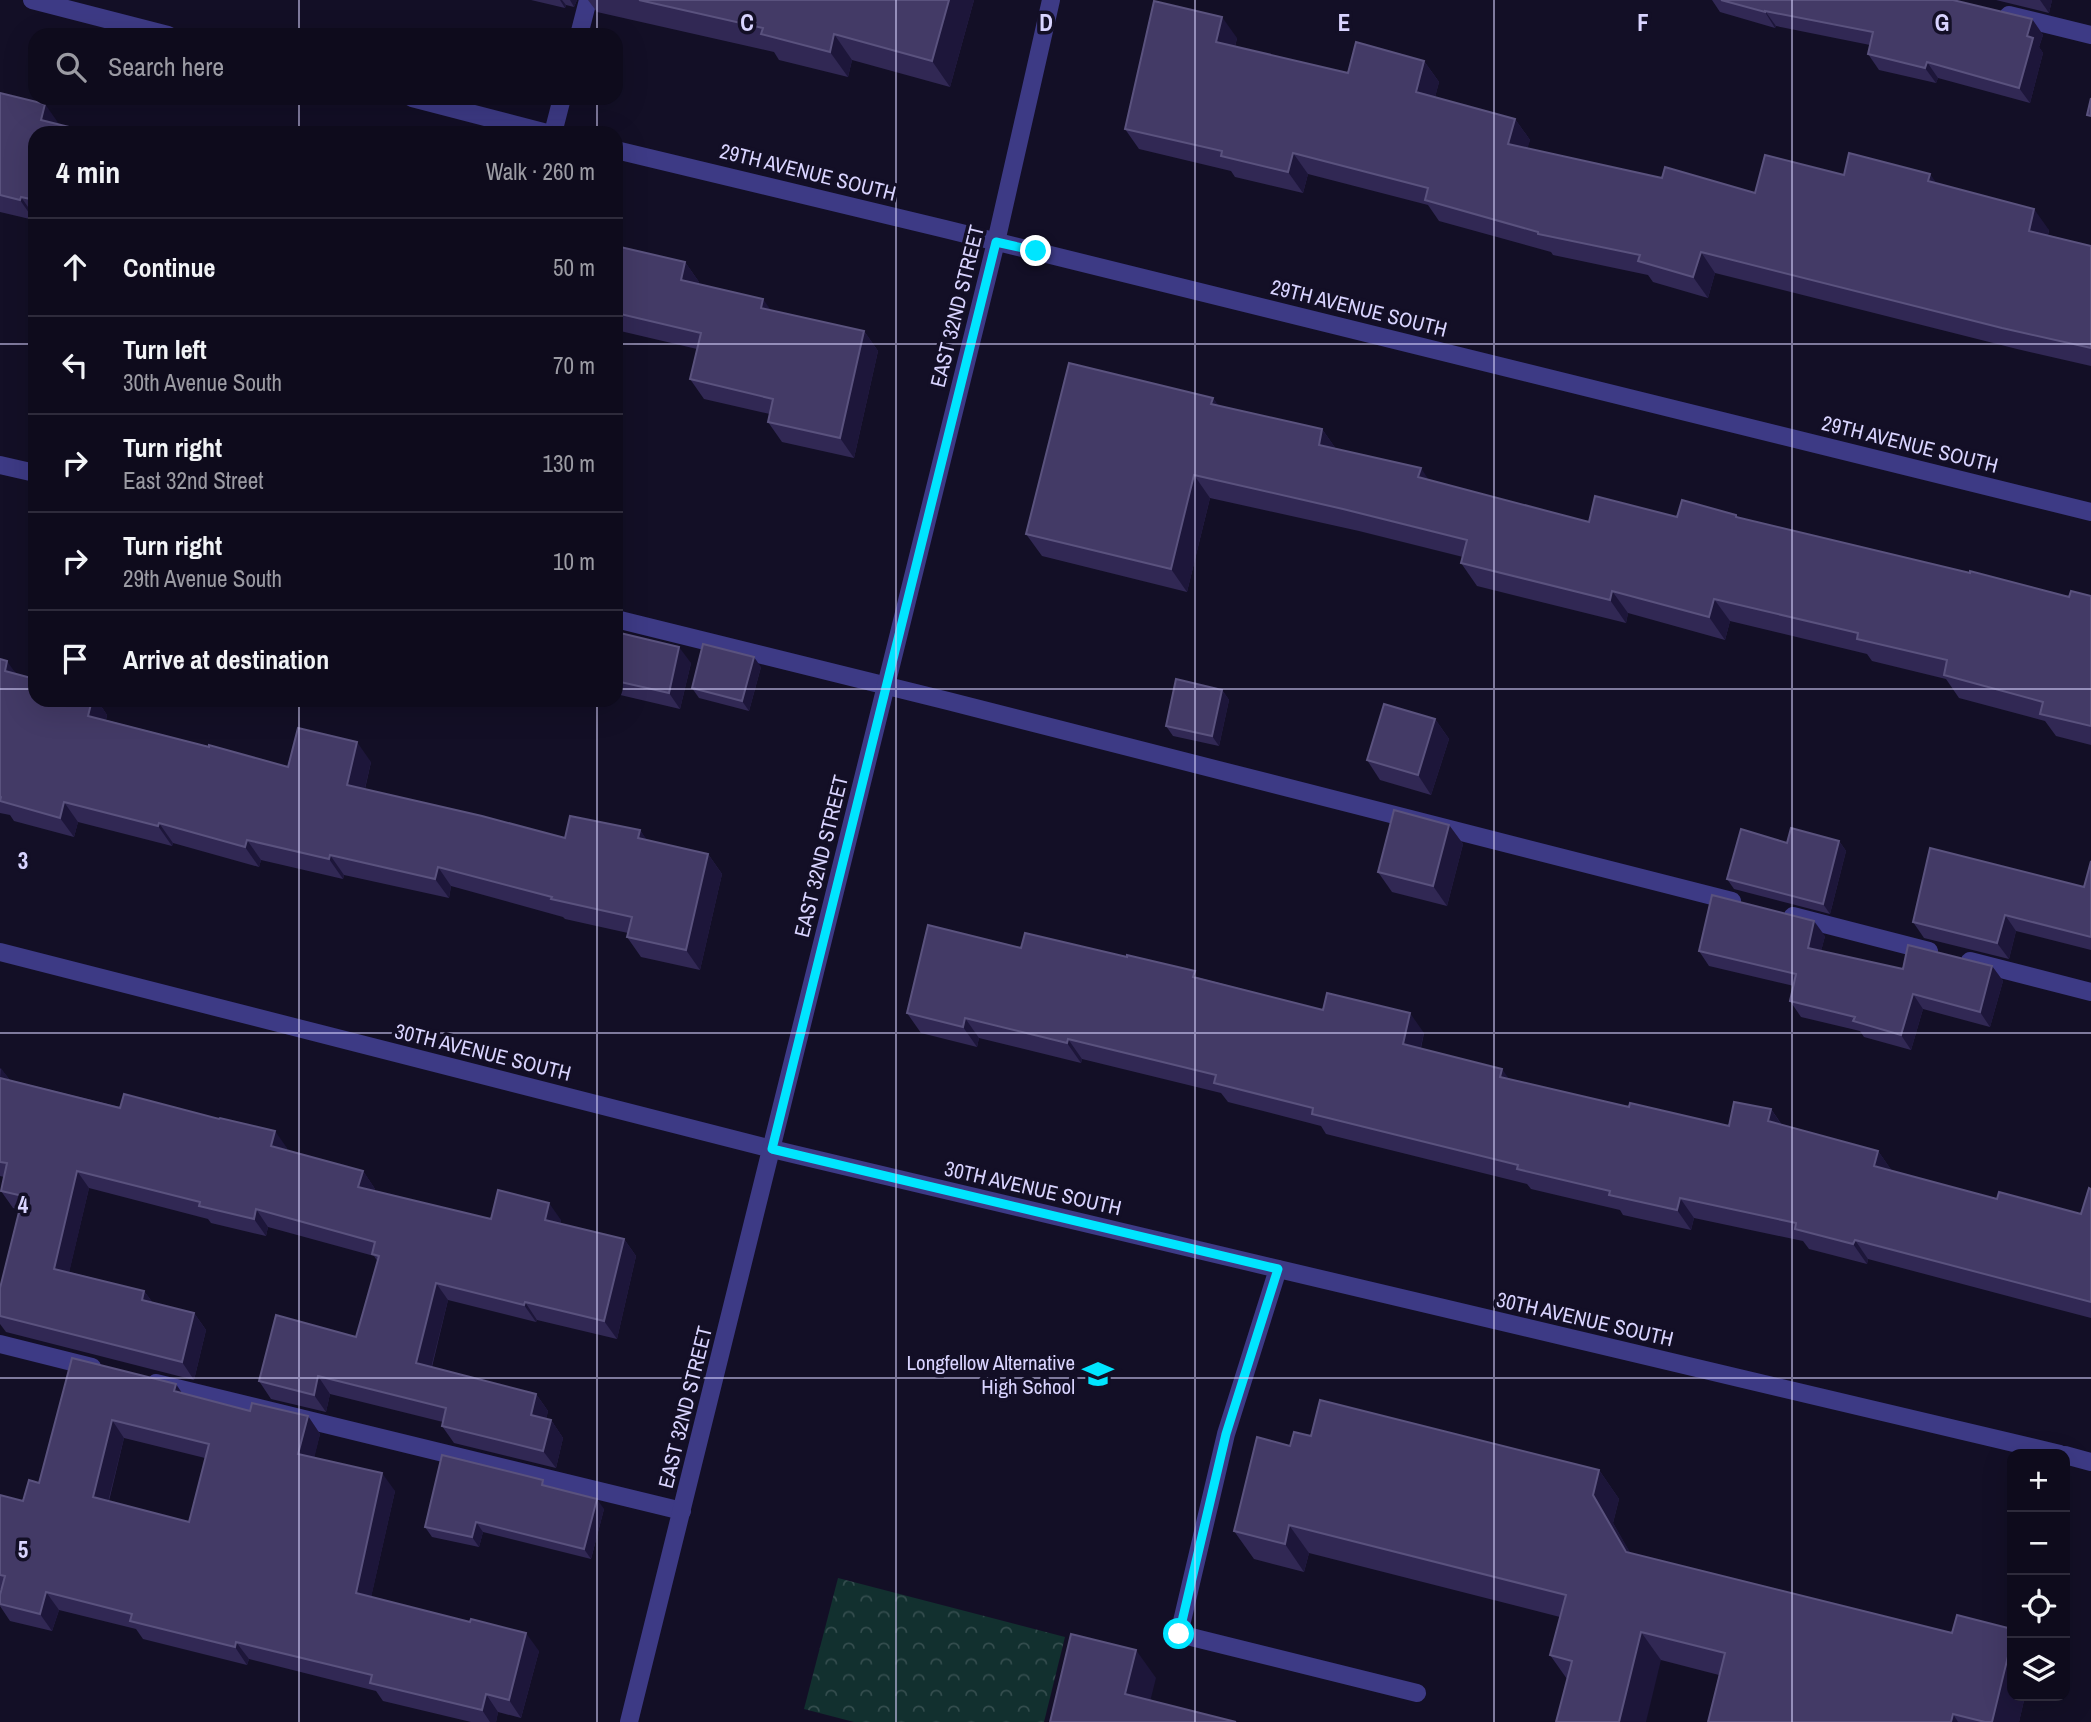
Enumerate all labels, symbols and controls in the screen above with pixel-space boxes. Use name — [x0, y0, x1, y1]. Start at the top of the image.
text: C — [740, 7, 754, 38]
text: D — [1039, 7, 1053, 38]
text: E — [1338, 7, 1350, 38]
text: F — [1637, 7, 1649, 38]
text: G — [1935, 7, 1949, 38]
search box — [28, 28, 623, 105]
icon: search — [52, 48, 90, 86]
text: Search here — [108, 49, 224, 84]
street label: 29TH AVENUE SOUTH — [717, 136, 899, 208]
text: 4 min — [56, 152, 120, 192]
text: Walk · 260 m — [486, 156, 595, 187]
street label: EAST 32ND STREET — [923, 221, 991, 390]
route end — [1020, 235, 1051, 266]
icon: ahead — [56, 248, 94, 286]
text: Continue — [123, 250, 215, 285]
text: 50 m — [553, 252, 595, 283]
street label: 29TH AVENUE SOUTH — [1268, 272, 1450, 344]
text: Turn left — [123, 332, 207, 367]
icon: left — [56, 346, 94, 384]
text: 70 m — [553, 350, 595, 381]
text: 30th Avenue South — [123, 367, 282, 398]
street label: 29TH AVENUE SOUTH — [1819, 408, 2001, 480]
text: Turn right — [123, 430, 222, 465]
icon: right — [56, 444, 94, 482]
text: 130 m — [543, 448, 595, 479]
text: East 32nd Street — [123, 465, 264, 496]
text: Turn right — [123, 528, 222, 563]
icon: right — [56, 542, 94, 580]
text: 10 m — [553, 546, 595, 577]
text: 29th Avenue South — [123, 563, 282, 594]
icon: arrive — [56, 640, 94, 678]
text: Arrive at destination — [123, 642, 329, 677]
street label: EAST 32ND STREET — [787, 771, 855, 940]
text: 3 — [18, 845, 28, 876]
street label: 30TH AVENUE SOUTH — [392, 1016, 574, 1088]
street label: 30TH AVENUE SOUTH — [942, 1154, 1124, 1222]
text: 4 — [18, 1189, 29, 1220]
street label: 30TH AVENUE SOUTH — [1494, 1285, 1676, 1353]
street label: EAST 32ND STREET — [651, 1322, 719, 1491]
place label: Longfellow Alternative High School — [907, 1348, 1075, 1401]
school or university icon: Longfellow Alternative High School — [1081, 1357, 1115, 1391]
map controls — [2007, 1449, 2070, 1701]
button: + — [2007, 1449, 2070, 1512]
button: − — [2007, 1512, 2070, 1575]
text: 5 — [18, 1534, 28, 1565]
button: locate — [2007, 1575, 2070, 1638]
route start — [1163, 1618, 1194, 1649]
button: layers — [2007, 1638, 2070, 1701]

